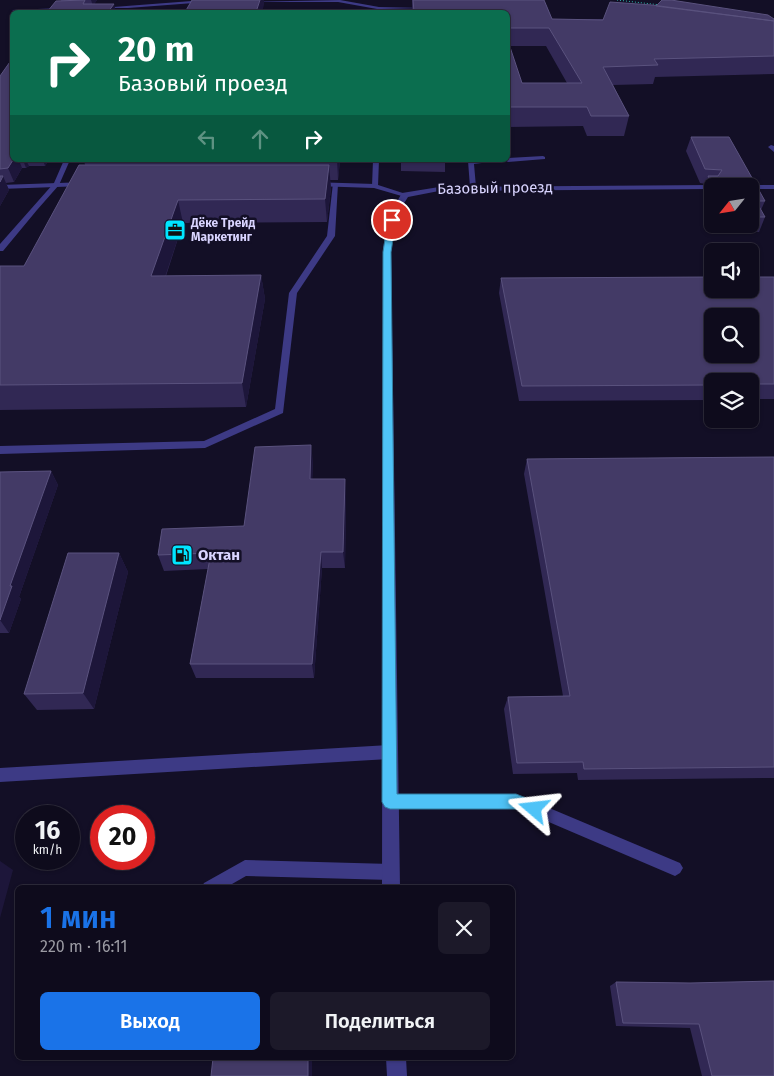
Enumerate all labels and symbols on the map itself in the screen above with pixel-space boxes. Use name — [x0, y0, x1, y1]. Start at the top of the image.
street label: Базовый проезд — [437, 178, 553, 198]
north arrow — [704, 178, 759, 232]
pin — [371, 199, 413, 241]
place label: Дёке Трейд Маркетинг — [190, 216, 255, 244]
office icon: Дёке Трейд Маркетинг — [163, 218, 187, 242]
fuel station icon: Октан — [170, 543, 194, 567]
place label: Октан — [198, 546, 240, 564]
position arrow — [507, 782, 559, 834]
speed limit sign: 20 — [90, 805, 155, 870]

